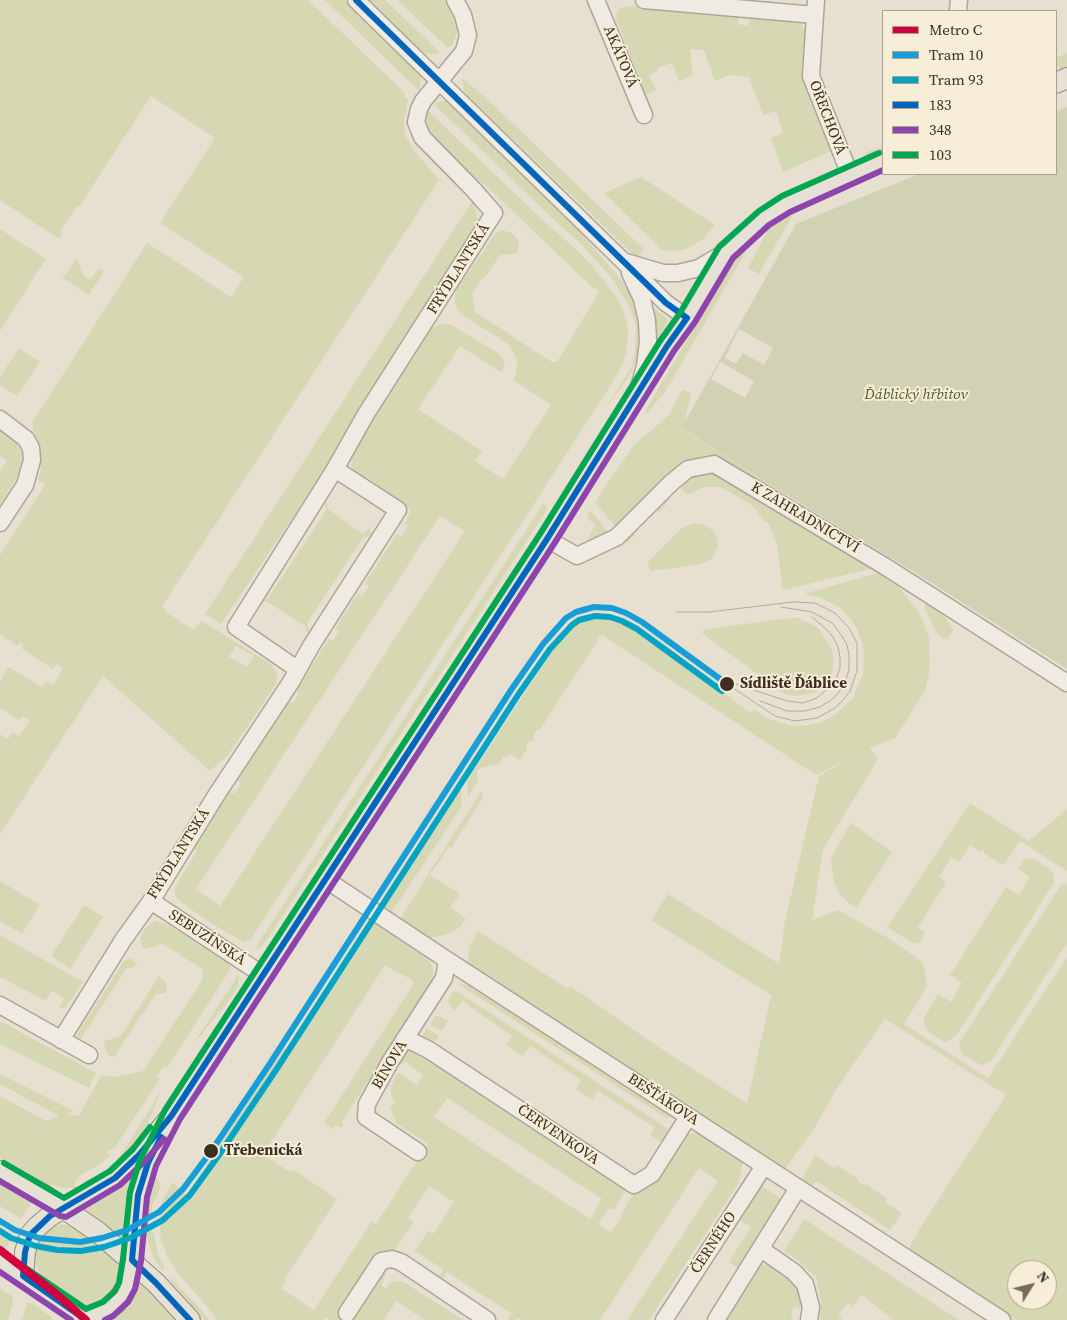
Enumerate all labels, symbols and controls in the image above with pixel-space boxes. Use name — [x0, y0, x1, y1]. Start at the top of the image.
legend — [882, 10, 1057, 175]
text: Metro C — [929, 19, 982, 40]
street label: AKÁTOVÁ — [599, 23, 641, 91]
text: Tram 10 — [929, 44, 983, 65]
text: Tram 93 — [929, 69, 983, 90]
street label: OŘECHOVÁ — [805, 78, 849, 158]
text: 183 — [929, 94, 952, 115]
text: 348 — [929, 119, 952, 140]
text: 103 — [929, 144, 952, 165]
street label: FRÝDLANTSKÁ — [424, 220, 494, 318]
park label: Ďáblický hřbitov — [864, 386, 968, 404]
street label: K ZAHRADNICTVÍ — [747, 478, 863, 558]
marker: Sídliště Ďáblice — [718, 675, 736, 693]
place label: Sídliště Ďáblice — [740, 675, 847, 693]
street label: FRÝDLANTSKÁ — [144, 805, 214, 903]
street label: SEBUZÍNSKÁ — [165, 906, 249, 970]
street label: BÍNOVA — [368, 1037, 412, 1093]
street label: BEŠŤÁKOVA — [624, 1070, 702, 1130]
street label: ČERVENKOVA — [513, 1101, 603, 1169]
marker: Třebenická — [202, 1142, 220, 1160]
place label: Třebenická — [224, 1142, 302, 1160]
street label: ČERNÉHO — [687, 1209, 741, 1277]
north arrow — [1007, 1260, 1057, 1310]
text: N — [1032, 1267, 1054, 1287]

